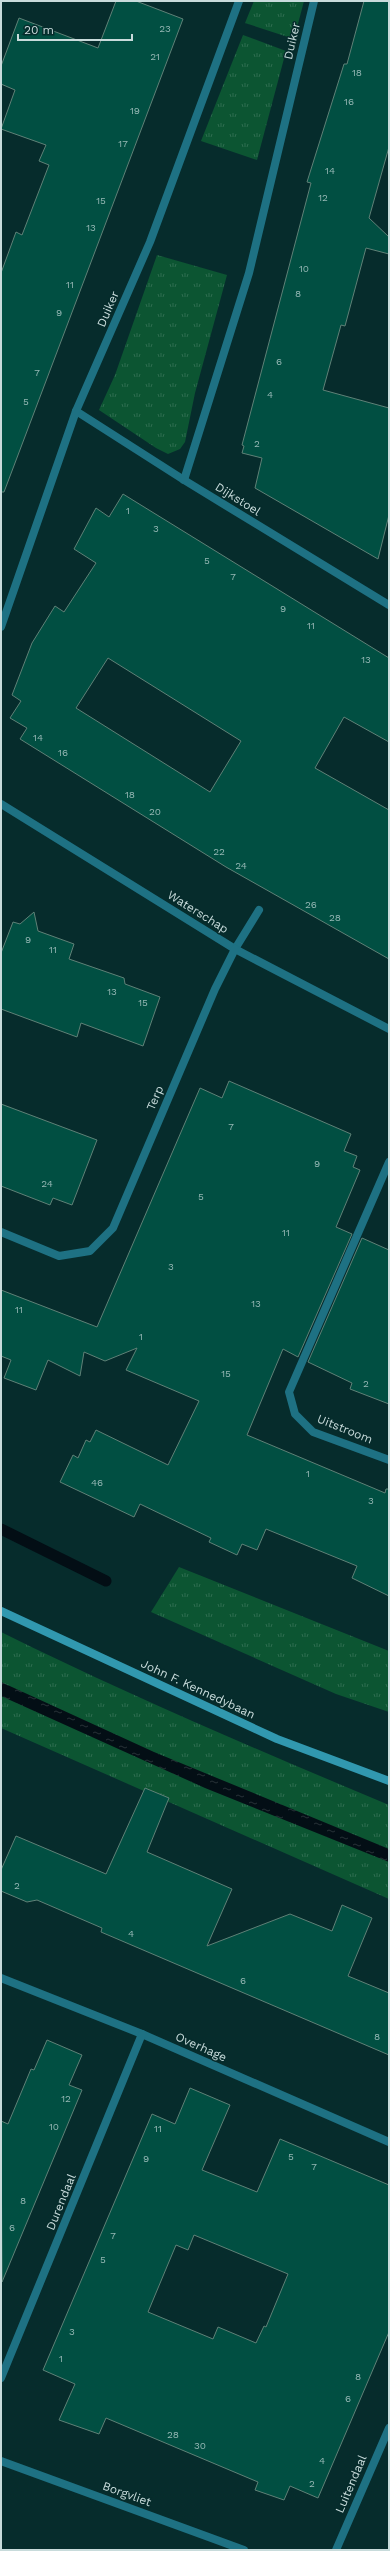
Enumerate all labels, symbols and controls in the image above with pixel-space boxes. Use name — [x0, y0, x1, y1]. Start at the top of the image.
scale bar — [18, 16, 132, 42]
street label: Duiker — [281, 21, 303, 61]
text: 20 m — [24, 23, 54, 37]
house number: 23 — [159, 23, 171, 34]
house number: 21 — [150, 51, 160, 62]
house number: 18 — [352, 67, 362, 78]
house number: 16 — [344, 96, 354, 107]
house number: 19 — [130, 105, 140, 116]
house number: 17 — [118, 138, 128, 149]
house number: 14 — [325, 165, 335, 176]
house number: 12 — [318, 192, 328, 203]
house number: 15 — [96, 195, 106, 206]
house number: 13 — [86, 222, 96, 233]
house number: 10 — [299, 263, 309, 274]
house number: 11 — [66, 279, 74, 290]
house number: 8 — [295, 288, 301, 299]
street label: Duiker — [94, 289, 122, 329]
house number: 9 — [56, 307, 62, 318]
house number: 6 — [276, 356, 282, 367]
house number: 7 — [34, 367, 40, 378]
house number: 4 — [267, 389, 273, 400]
house number: 5 — [23, 396, 29, 407]
house number: 2 — [254, 438, 260, 449]
street label: Dijkstoel — [213, 480, 264, 519]
house number: 1 — [126, 505, 130, 516]
house number: 3 — [153, 523, 159, 534]
house number: 5 — [204, 555, 210, 566]
house number: 7 — [230, 571, 236, 582]
house number: 9 — [280, 603, 286, 614]
house number: 11 — [307, 620, 315, 631]
house number: 13 — [361, 654, 371, 665]
house number: 14 — [33, 732, 43, 743]
house number: 16 — [58, 747, 68, 758]
house number: 18 — [125, 789, 135, 800]
house number: 20 — [149, 806, 161, 817]
house number: 22 — [213, 846, 225, 857]
house number: 24 — [235, 860, 247, 871]
street label: Waterschap — [165, 888, 231, 936]
house number: 26 — [305, 899, 317, 910]
house number: 28 — [329, 912, 341, 923]
house number: 9 — [25, 934, 31, 945]
house number: 11 — [49, 944, 57, 955]
house number: 13 — [107, 986, 117, 997]
house number: 15 — [138, 997, 148, 1008]
street label: Terp — [144, 1084, 166, 1112]
house number: 7 — [228, 1121, 234, 1132]
house number: 9 — [314, 1158, 320, 1169]
house number: 24 — [41, 1178, 53, 1189]
house number: 5 — [198, 1191, 204, 1202]
house number: 11 — [282, 1227, 290, 1238]
house number: 3 — [168, 1261, 174, 1272]
house number: 13 — [251, 1298, 261, 1309]
house number: 11 — [15, 1304, 23, 1315]
house number: 1 — [139, 1331, 143, 1342]
house number: 15 — [221, 1368, 231, 1379]
house number: 2 — [363, 1378, 369, 1389]
street label: Uitstroom — [315, 1412, 375, 1446]
house number: 1 — [306, 1468, 310, 1479]
house number: 46 — [91, 1477, 103, 1488]
house number: 3 — [368, 1495, 374, 1506]
street label: John F. Kennedybaan — [139, 1656, 257, 1722]
house number: 2 — [14, 1880, 20, 1891]
house number: 4 — [128, 1928, 134, 1939]
house number: 6 — [240, 1975, 246, 1986]
street label: Overhage — [173, 2030, 229, 2065]
house number: 8 — [374, 2031, 380, 2042]
house number: 12 — [61, 2093, 71, 2104]
house number: 10 — [49, 2121, 59, 2132]
house number: 11 — [154, 2123, 162, 2134]
house number: 5 — [288, 2151, 294, 2162]
house number: 9 — [143, 2153, 149, 2164]
house number: 7 — [311, 2161, 317, 2172]
street label: Durendaal — [43, 2171, 79, 2232]
house number: 8 — [20, 2195, 26, 2206]
house number: 6 — [9, 2222, 15, 2233]
house number: 7 — [110, 2230, 116, 2241]
house number: 5 — [100, 2254, 106, 2265]
house number: 3 — [69, 2326, 75, 2337]
house number: 1 — [59, 2353, 63, 2364]
house number: 8 — [355, 2371, 361, 2382]
house number: 6 — [345, 2393, 351, 2404]
house number: 28 — [167, 2429, 179, 2440]
house number: 30 — [194, 2440, 206, 2451]
street label: Luitendaal — [332, 2453, 370, 2515]
house number: 4 — [319, 2455, 325, 2466]
house number: 2 — [309, 2478, 315, 2489]
street label: Borgvliet — [101, 2479, 153, 2509]

